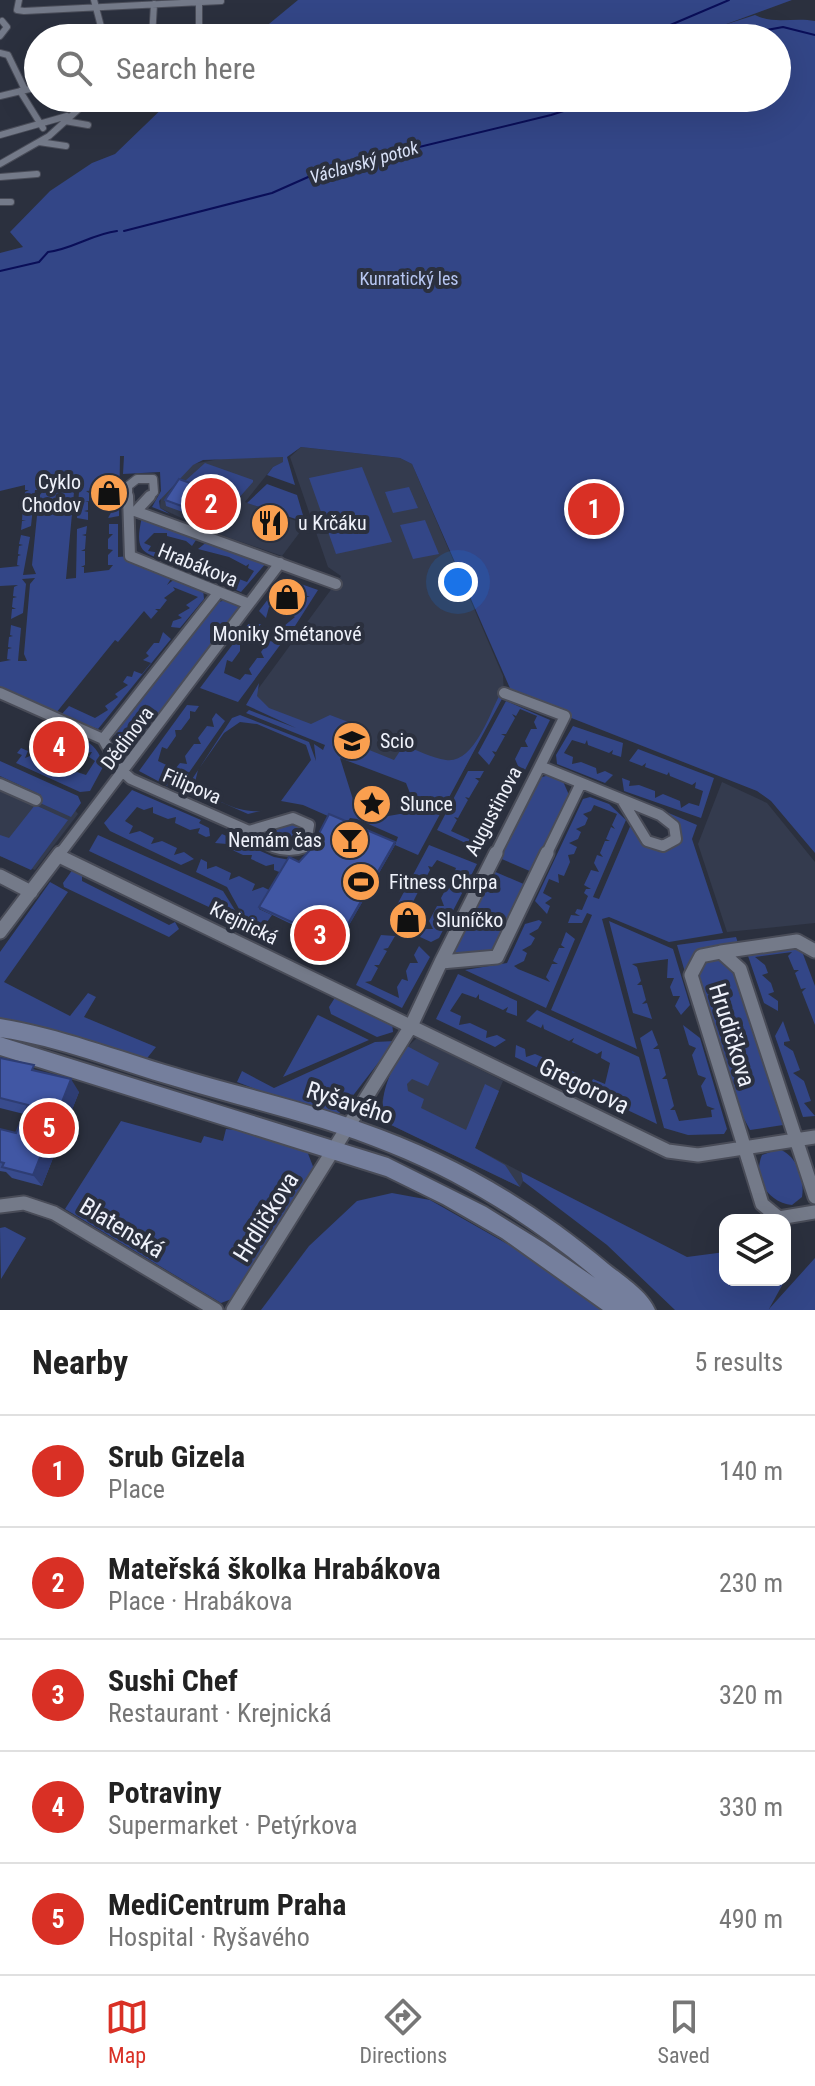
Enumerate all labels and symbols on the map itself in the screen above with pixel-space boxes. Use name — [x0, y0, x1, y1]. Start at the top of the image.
water label: Václavský potok — [307, 136, 422, 187]
park label: Kunratický les — [359, 268, 459, 289]
place label: Cyklo Chodov — [22, 470, 81, 517]
shop icon: Cyklo Chodov — [88, 472, 130, 514]
pin: 2 — [185, 474, 237, 534]
pin: 1 — [568, 479, 620, 539]
restaurant icon: u Krčáku — [249, 502, 291, 544]
place label: u Krčáku — [298, 511, 367, 535]
street label: Hrabákova — [155, 538, 241, 592]
your location — [438, 562, 478, 602]
shop icon: Moniky Smétanové — [266, 576, 308, 618]
place label: Moniky Smétanové — [212, 622, 362, 646]
street label: Dědinova — [95, 702, 159, 774]
pin: 4 — [33, 717, 85, 777]
school or university icon: Scio — [331, 720, 373, 762]
place label: Scio — [380, 729, 414, 753]
street label: Augustinova — [459, 762, 527, 860]
street label: Filipova — [159, 763, 225, 809]
place icon: Slunce — [351, 783, 393, 825]
place label: Slunce — [400, 792, 453, 816]
bar icon: Nemám čas — [329, 819, 371, 861]
place label: Nemám čas — [228, 828, 322, 852]
sports icon: Fitness Chrpa — [340, 861, 382, 903]
place label: Fitness Chrpa — [389, 870, 498, 894]
street label: Krejnická — [206, 896, 282, 950]
shop icon: Sluníčko — [387, 899, 429, 941]
pin: 3 — [294, 905, 346, 965]
place label: Sluníčko — [436, 908, 503, 932]
street label: Hrudičkova — [703, 980, 761, 1090]
street label: Gregorova — [534, 1052, 634, 1120]
street label: Ryšavého — [303, 1076, 397, 1130]
pin: 5 — [23, 1098, 75, 1158]
street label: Hrdličkova — [228, 1167, 304, 1267]
street label: Blatenská — [75, 1192, 169, 1264]

